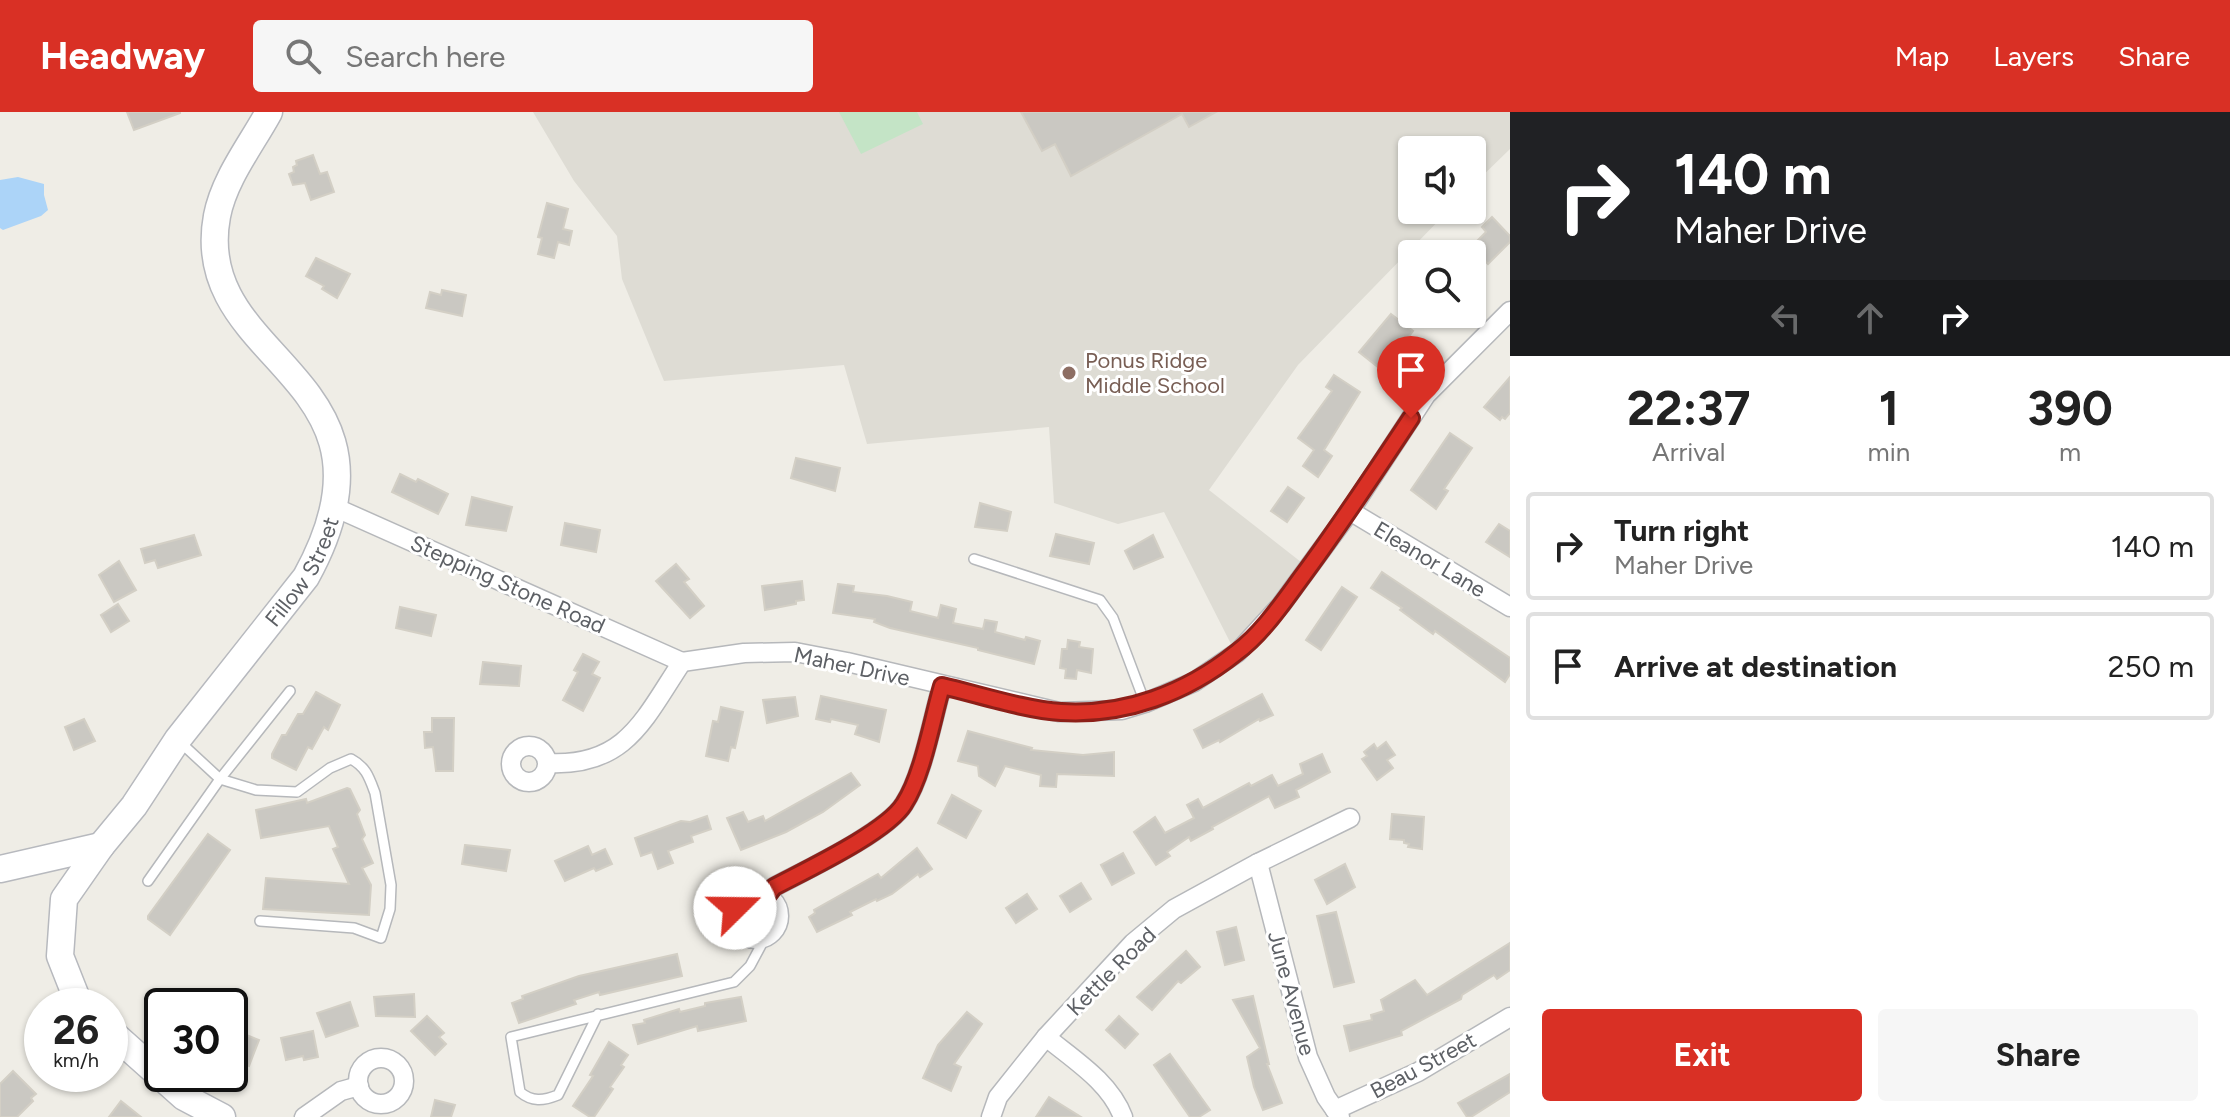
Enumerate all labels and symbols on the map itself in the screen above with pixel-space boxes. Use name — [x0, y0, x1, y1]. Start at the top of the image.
pin — [1377, 336, 1445, 418]
place label: Ponus Ridge Middle School — [1085, 347, 1225, 399]
marker: Ponus Ridge Middle School — [1060, 364, 1078, 382]
street label: Fillow Street — [259, 514, 345, 632]
street label: Eleanor Lane — [1369, 515, 1491, 603]
street label: Stepping Stone Road — [406, 529, 609, 640]
street label: Maher Drive — [791, 641, 912, 692]
position arrow — [693, 866, 777, 950]
street label: Kettle Road — [1061, 921, 1161, 1021]
street label: June Avenue — [1262, 928, 1321, 1058]
speed limit sign: 30 — [144, 988, 248, 1092]
street label: Beau Street — [1366, 1026, 1481, 1105]

